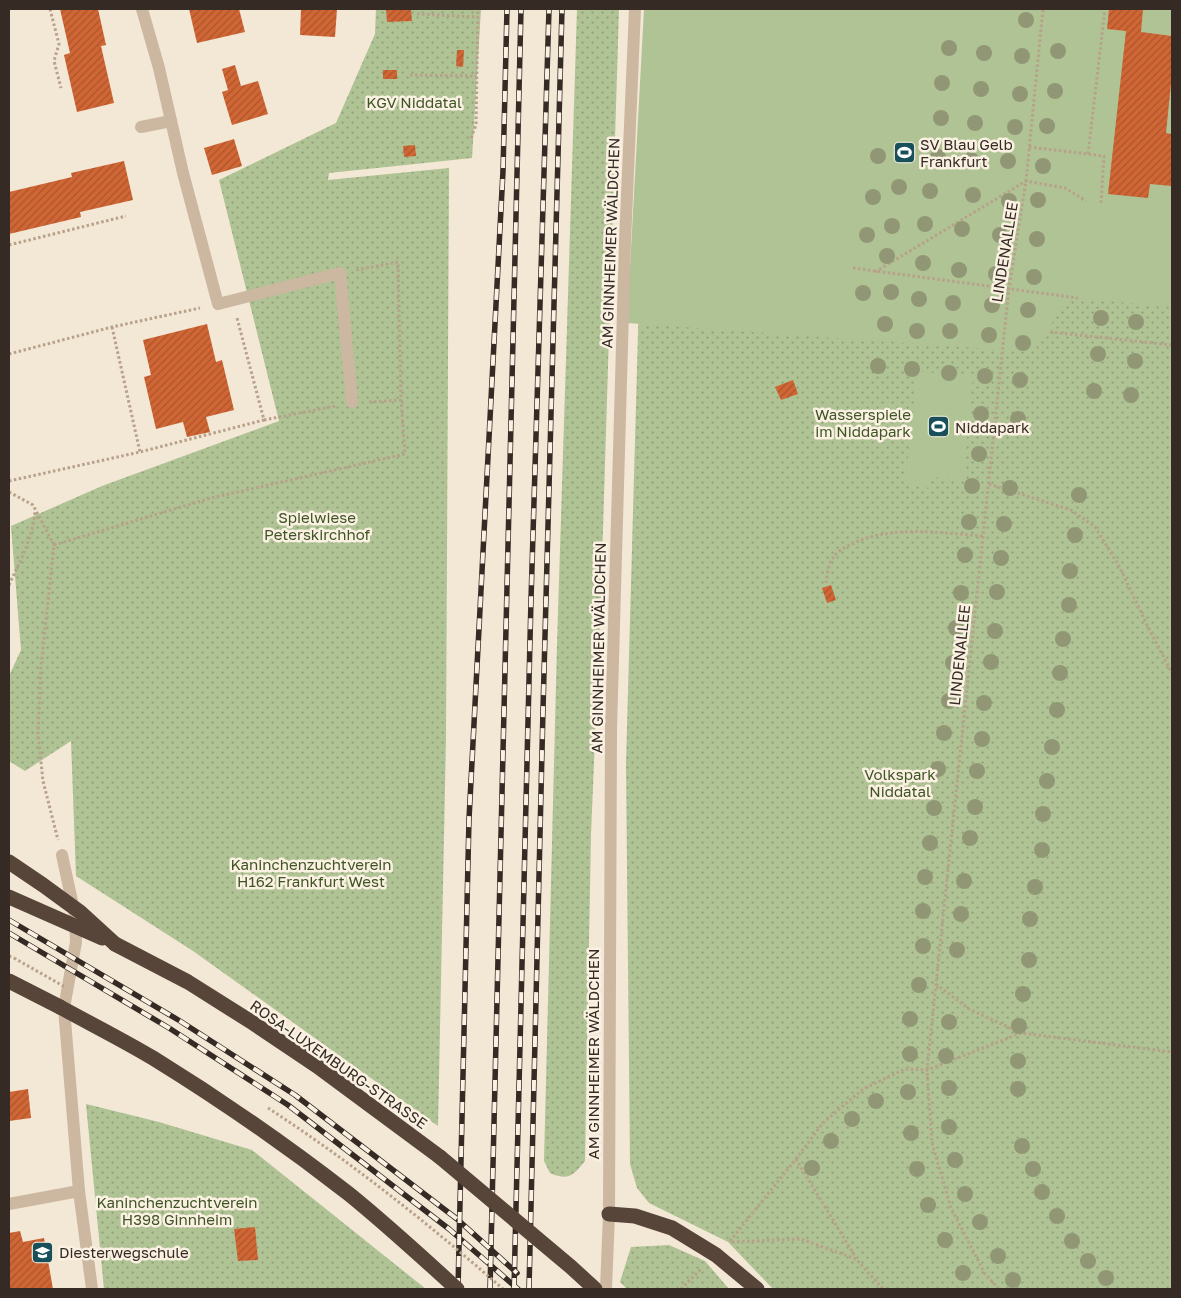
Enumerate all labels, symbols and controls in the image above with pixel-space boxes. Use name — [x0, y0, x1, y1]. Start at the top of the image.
park label: KGV Niddatal — [366, 93, 462, 111]
place label: SV Blau Gelb Frankfurt — [920, 135, 1013, 170]
street label: AM GINNHEIMER WÄLDCHEN — [597, 137, 623, 349]
sports icon: SV Blau Gelb Frankfurt — [892, 141, 916, 165]
street label: LINDENALLEE — [987, 201, 1021, 303]
park label: Wasserspiele im Niddapark — [815, 405, 911, 440]
sports icon: Niddapark — [927, 415, 951, 439]
place label: Niddapark — [955, 418, 1030, 436]
park label: Spielwiese Peterskirchhof — [264, 508, 371, 543]
street label: AM GINNHEIMER WÄLDCHEN — [587, 542, 609, 754]
street label: LINDENALLEE — [945, 604, 973, 706]
park label: Volkspark Niddatal — [864, 765, 936, 800]
park label: Kaninchenzuchtverein H162 Frankfurt West — [230, 855, 392, 890]
street label: AM GINNHEIMER WÄLDCHEN — [584, 949, 602, 1159]
street label: ROSA-LUXEMBURG-STRASSE — [247, 996, 431, 1132]
park label: Kaninchenzuchtverein H398 Ginnheim — [96, 1193, 258, 1228]
school or university icon: Diesterwegschule — [31, 1240, 55, 1264]
place label: Diesterwegschule — [59, 1243, 189, 1261]

